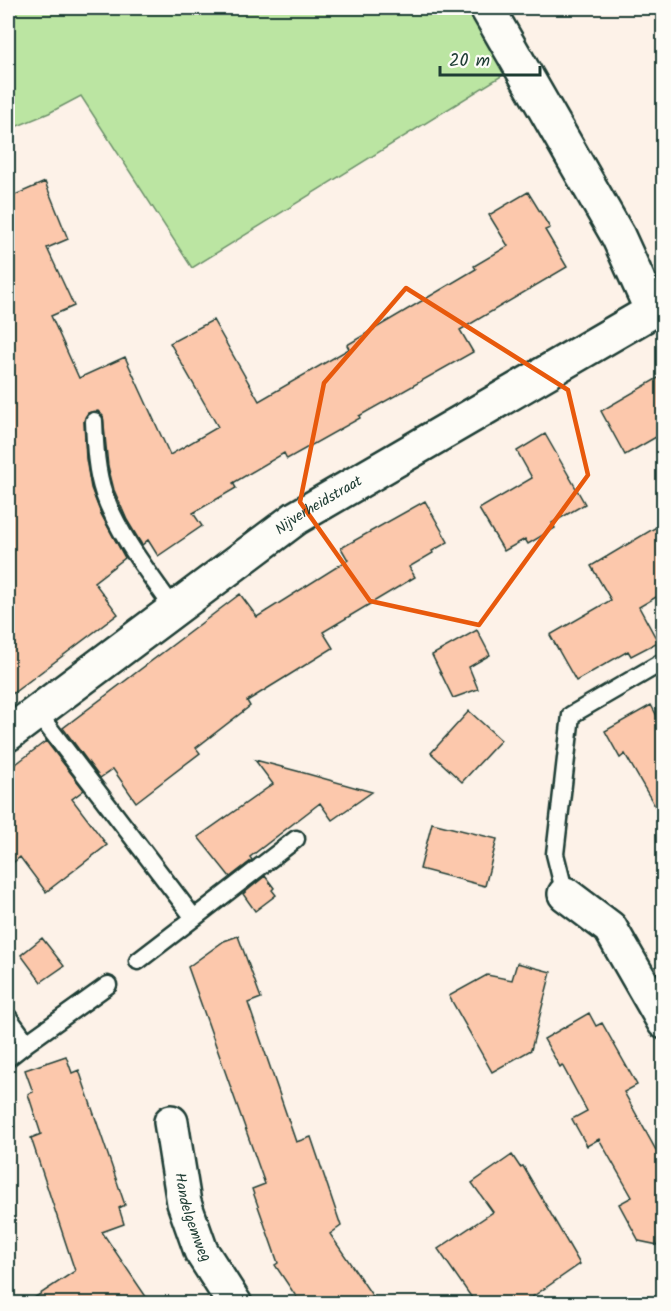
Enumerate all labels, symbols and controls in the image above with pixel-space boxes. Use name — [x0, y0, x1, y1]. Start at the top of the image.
scale bar — [440, 39, 540, 77]
text: 20 m — [449, 47, 490, 76]
street label: Nijverheidstraat — [270, 470, 367, 542]
street label: Handelgemweg — [167, 1171, 217, 1267]

